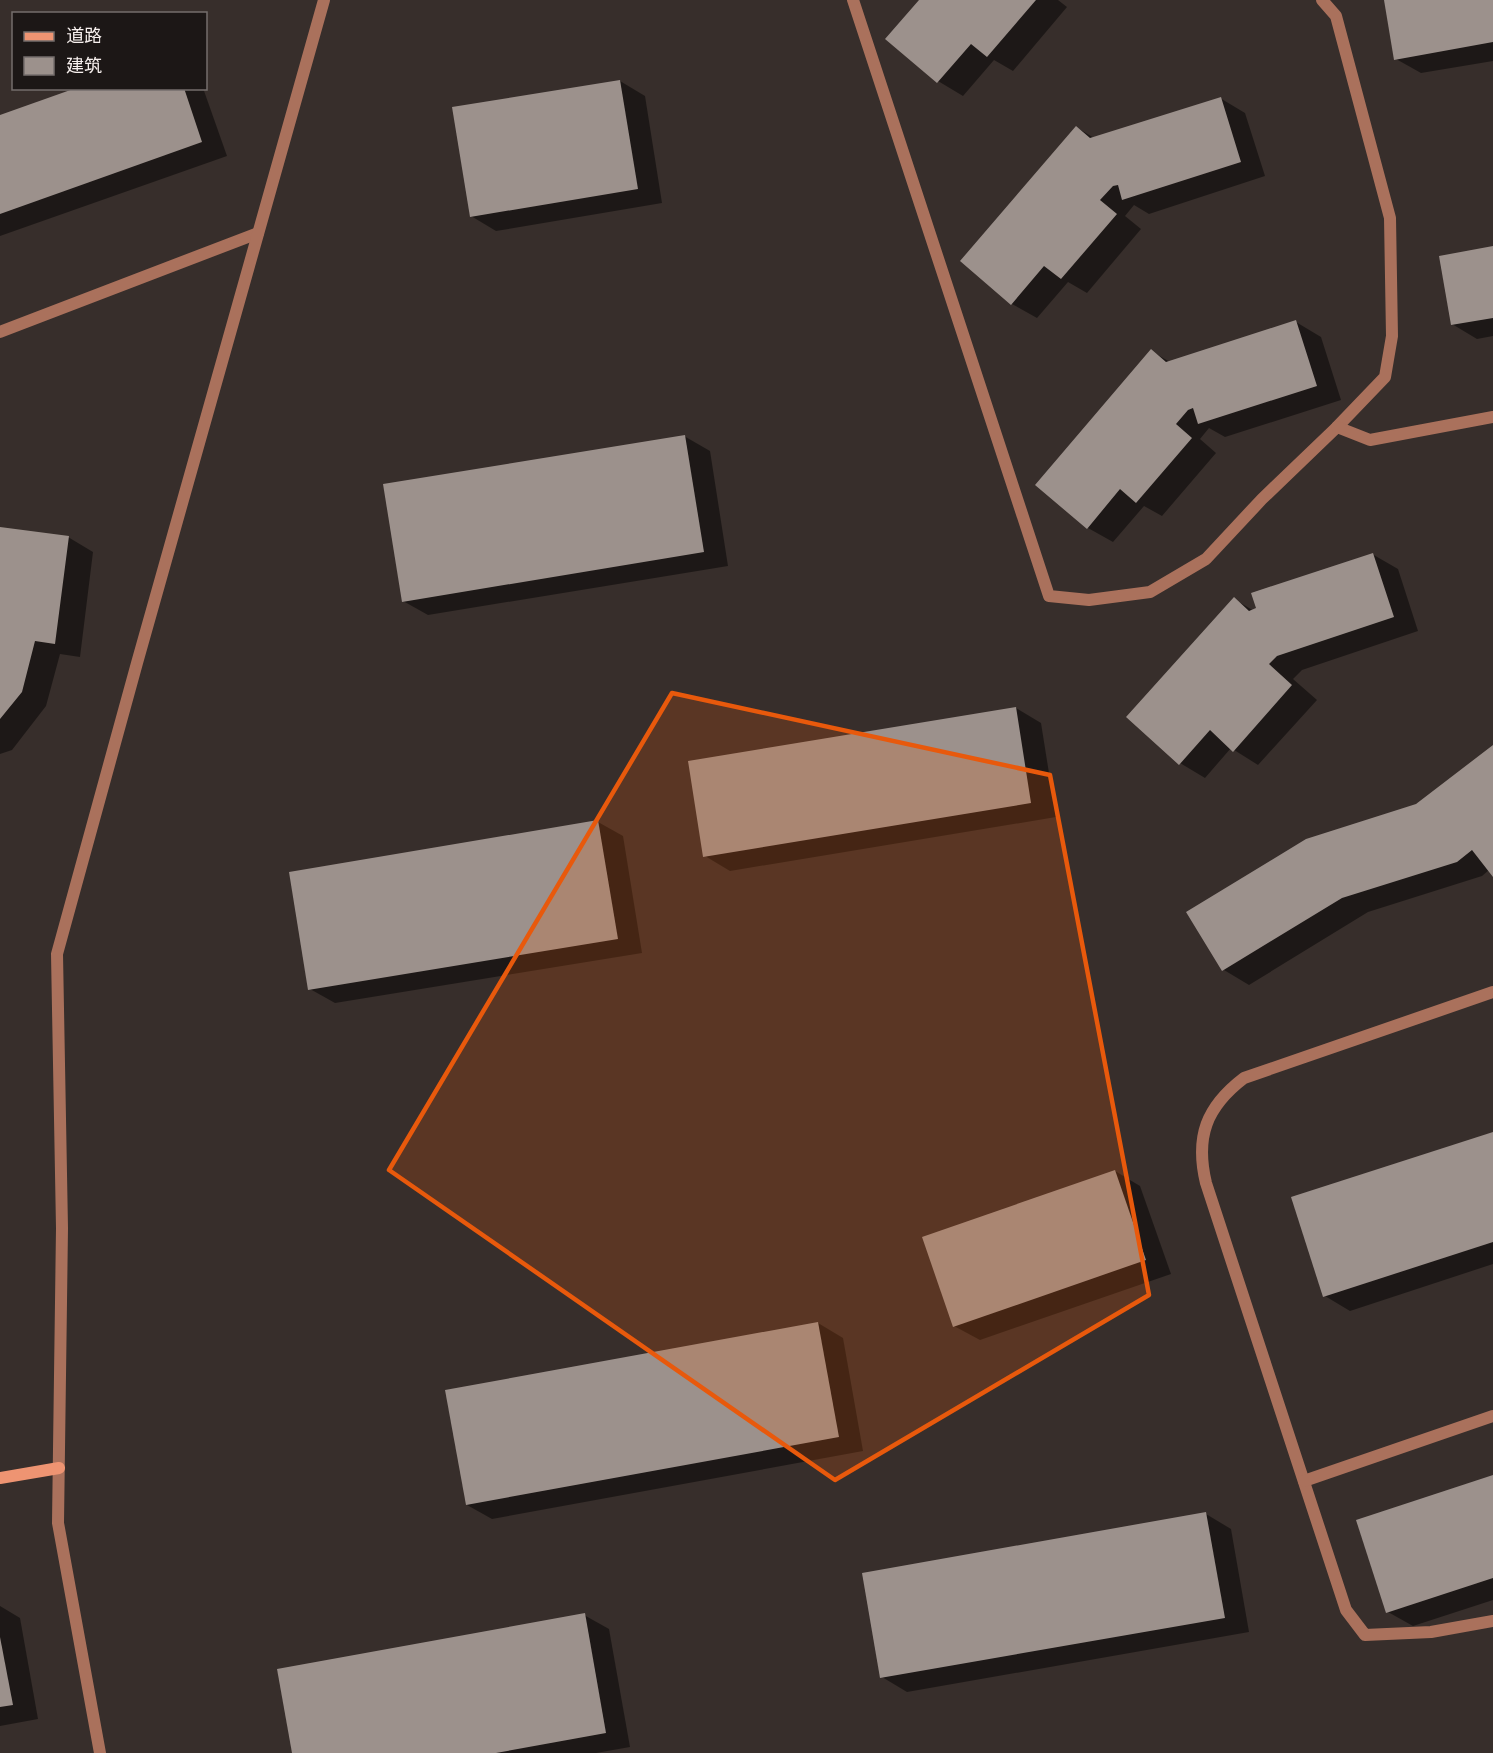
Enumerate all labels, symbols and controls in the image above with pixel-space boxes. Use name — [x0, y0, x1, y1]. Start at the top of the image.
legend — [12, 12, 207, 90]
text: 道路 — [66, 24, 102, 47]
text: 建筑 — [66, 54, 102, 77]

